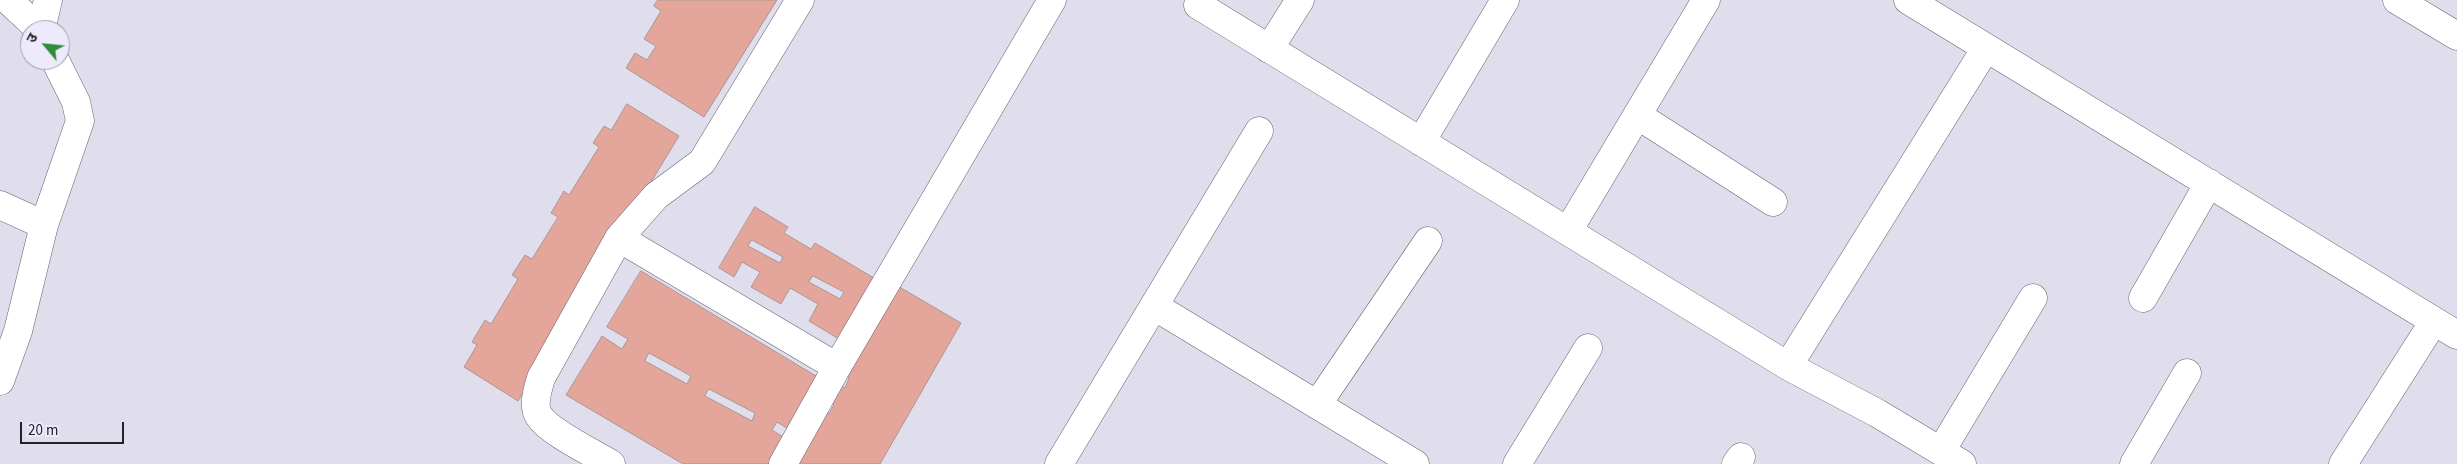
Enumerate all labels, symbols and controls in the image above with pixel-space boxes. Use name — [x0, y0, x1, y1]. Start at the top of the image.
north arrow — [20, 20, 70, 70]
text: उ — [22, 30, 43, 47]
scale bar — [22, 412, 126, 444]
text: 20 m — [28, 420, 58, 441]

